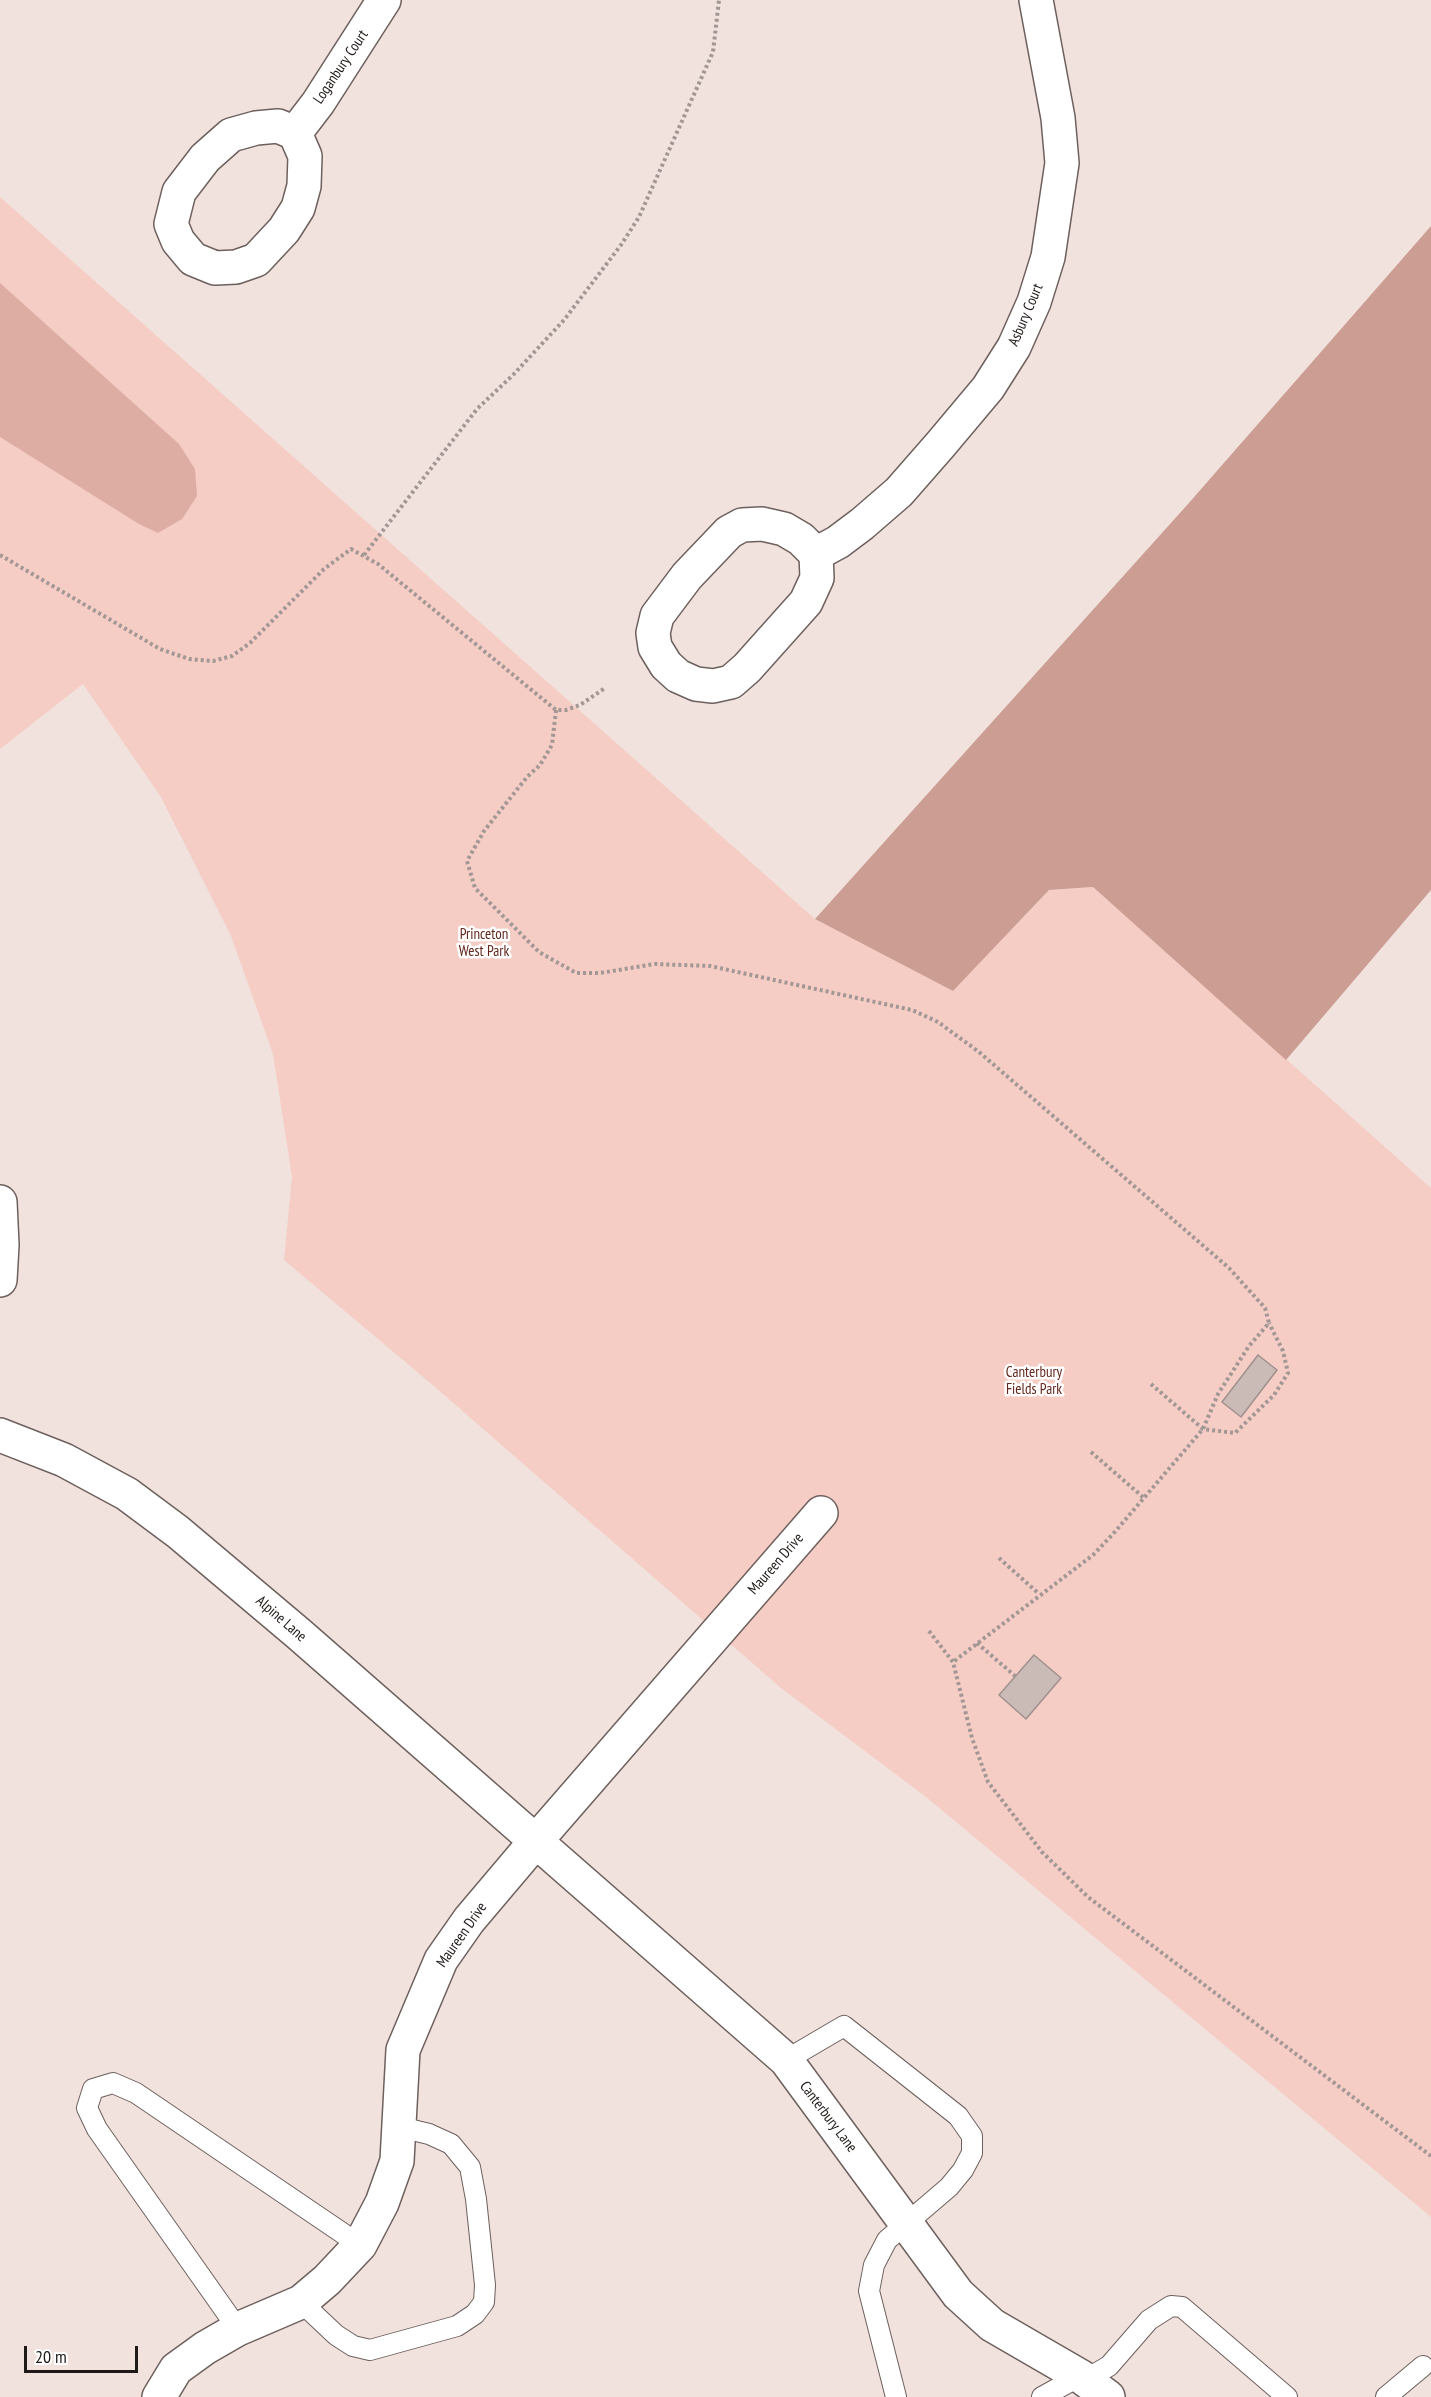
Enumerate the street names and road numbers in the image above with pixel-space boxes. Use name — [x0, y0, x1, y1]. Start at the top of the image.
street label: Loganbury Court — [310, 27, 372, 107]
street label: Asbury Court — [1005, 281, 1047, 349]
street label: Maureen Drive — [744, 1530, 808, 1598]
street label: Alpine Lane — [252, 1592, 310, 1646]
street label: Maureen Drive — [433, 1899, 491, 1971]
street label: Canterbury Lane — [795, 2078, 861, 2156]

